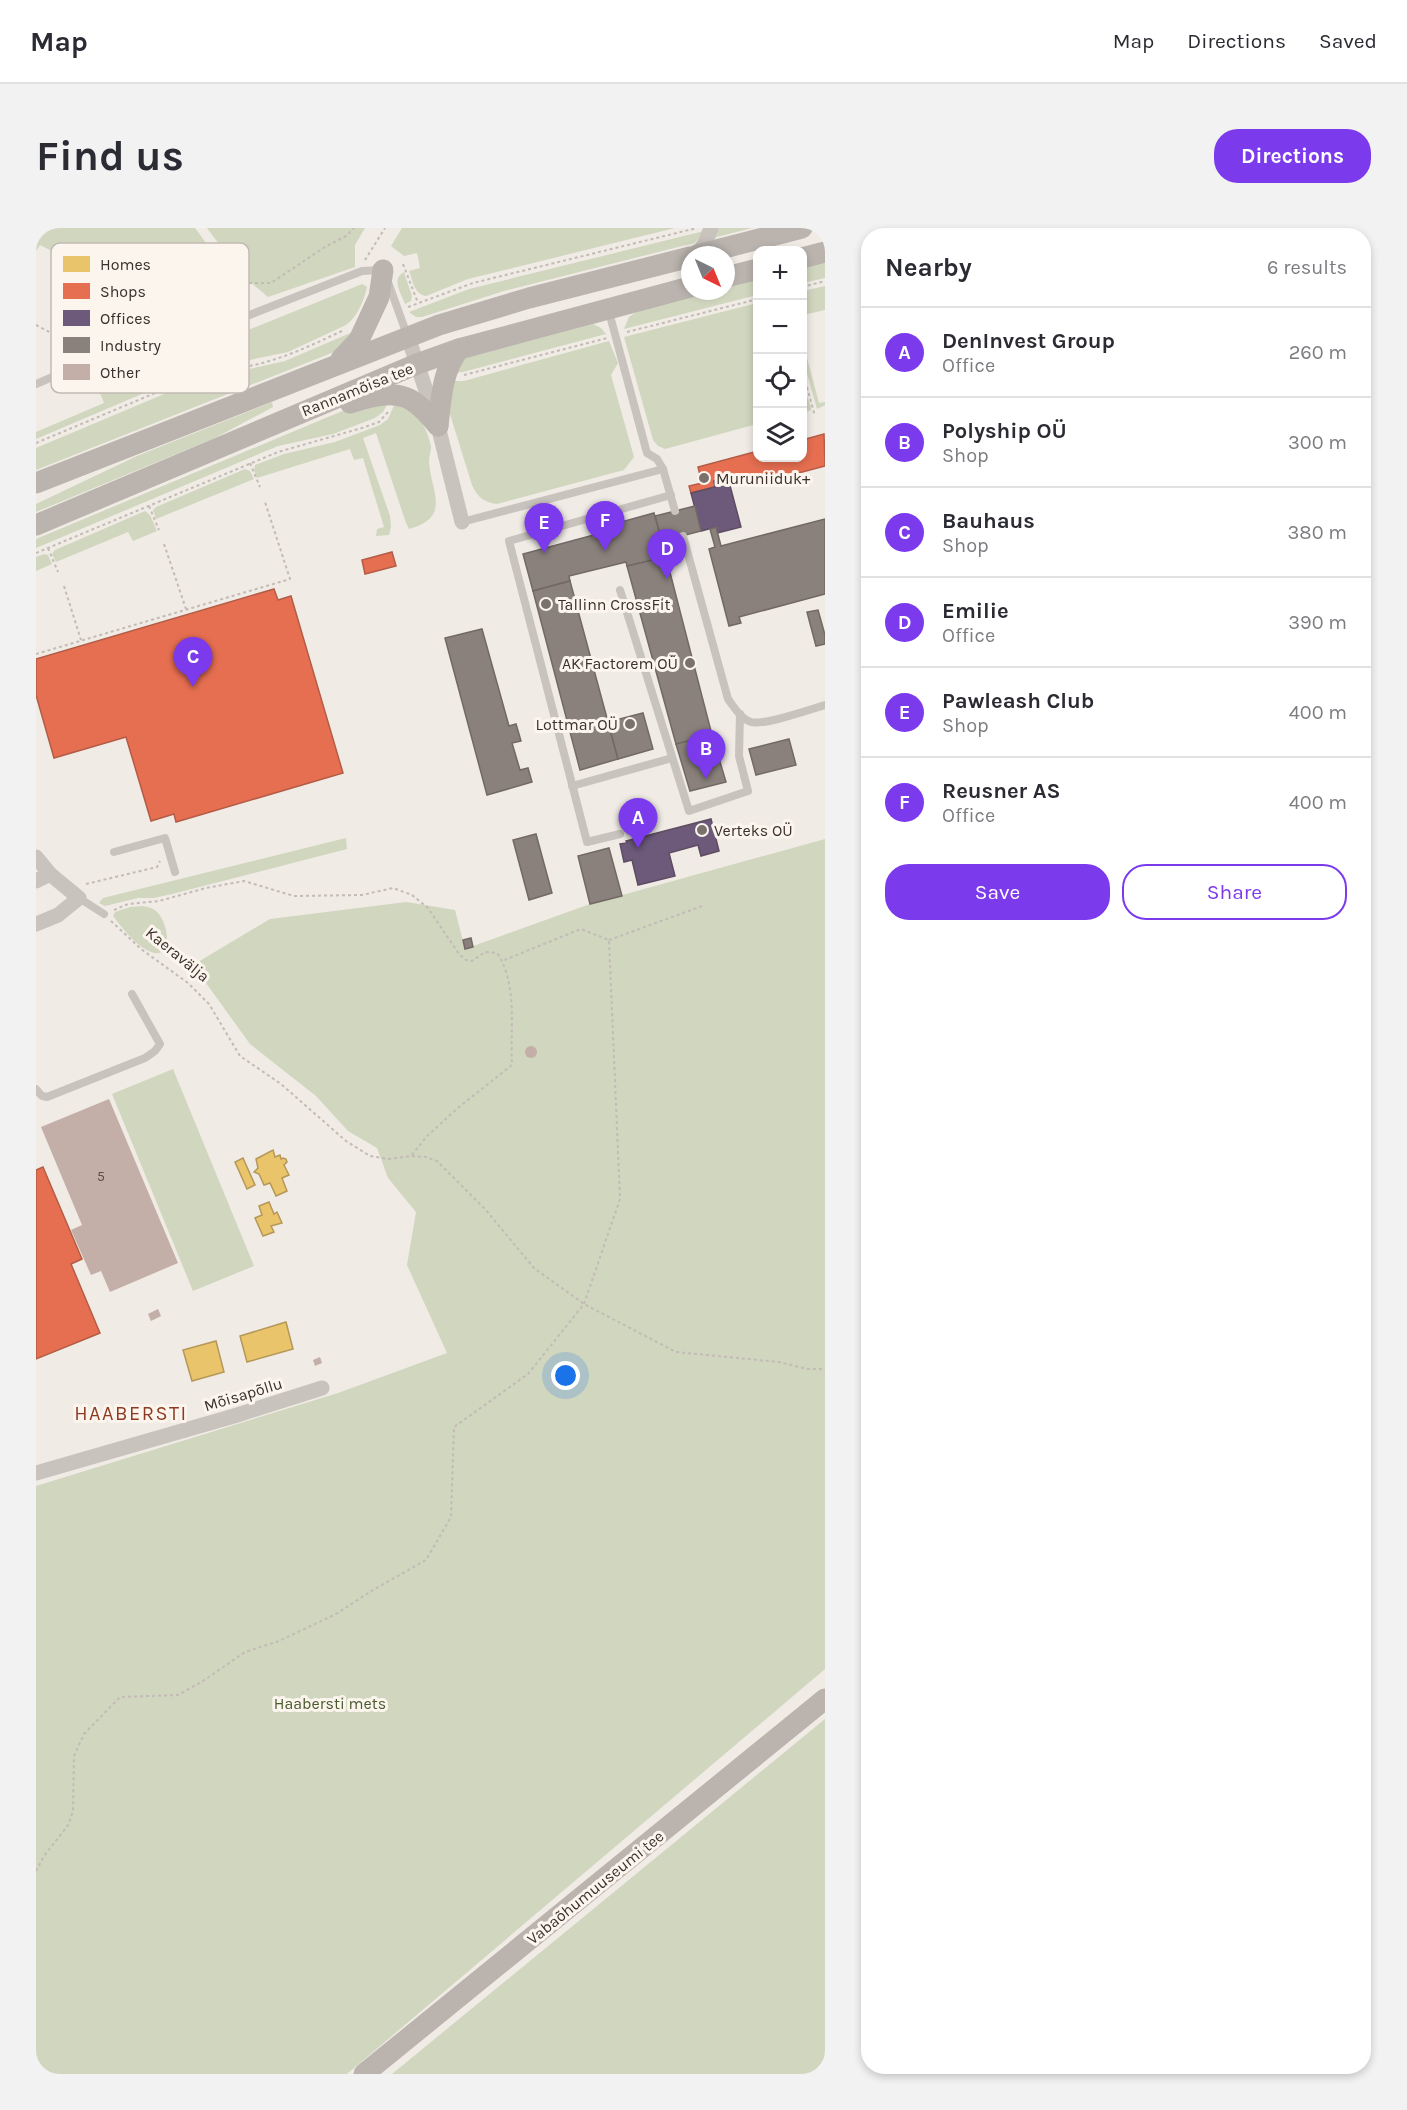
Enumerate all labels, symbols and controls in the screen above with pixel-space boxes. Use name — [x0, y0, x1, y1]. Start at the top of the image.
text: Map — [30, 25, 88, 58]
text: Map — [1113, 29, 1154, 53]
text: Directions — [1187, 29, 1286, 53]
text: Saved — [1319, 29, 1377, 53]
button: Directions — [1214, 129, 1371, 183]
text: Find us — [36, 131, 184, 181]
legend — [51, 243, 249, 393]
north arrow — [681, 246, 735, 300]
map controls — [753, 246, 807, 462]
button: + — [753, 246, 807, 300]
text: Nearby — [885, 252, 972, 283]
text: Homes — [100, 255, 151, 274]
text: 6 results — [1267, 256, 1347, 279]
text: Shops — [100, 282, 146, 301]
button: − — [753, 300, 807, 354]
text: Offices — [100, 309, 151, 328]
text: DenInvest Group — [942, 328, 1115, 354]
text: Industry — [100, 336, 162, 355]
text: A — [898, 341, 911, 364]
text: 260 m — [1289, 341, 1347, 364]
button: locate — [753, 354, 807, 408]
text: Office — [942, 354, 995, 377]
street label: Rannamõisa tee — [299, 358, 416, 420]
text: Other — [100, 363, 140, 382]
button: layers — [753, 408, 807, 462]
text: Polyship OÜ — [942, 418, 1067, 444]
text: B — [898, 431, 911, 454]
text: 300 m — [1288, 431, 1347, 454]
text: Shop — [942, 444, 989, 467]
place label: Muruniiduk+ — [716, 469, 811, 488]
marker: Muruniiduk+ — [697, 471, 711, 485]
pin: F — [586, 502, 624, 551]
pin: E — [524, 504, 564, 553]
text: Bauhaus — [942, 508, 1035, 534]
text: C — [898, 521, 911, 544]
text: 380 m — [1288, 521, 1347, 544]
pin: D — [648, 530, 686, 579]
text: Shop — [942, 534, 989, 557]
place label: Tallinn CrossFit — [558, 595, 671, 614]
marker: Tallinn CrossFit — [539, 597, 553, 611]
text: Emilie — [942, 598, 1009, 624]
text: D — [898, 611, 911, 634]
text: 390 m — [1288, 611, 1347, 634]
text: Office — [942, 624, 995, 647]
pin: C — [174, 638, 212, 687]
place label: AK Factorem OÜ — [562, 654, 678, 673]
marker: AK Factorem OÜ — [683, 656, 697, 670]
text: Pawleash Club — [942, 688, 1094, 714]
text: E — [899, 701, 910, 724]
text: 400 m — [1289, 701, 1347, 724]
text: Shop — [942, 714, 989, 737]
place label: Lottmar OÜ — [536, 715, 618, 734]
marker: Lottmar OÜ — [623, 717, 637, 731]
pin: B — [686, 730, 726, 779]
text: Reusner AS — [942, 778, 1061, 804]
text: F — [899, 791, 910, 814]
text: 400 m — [1289, 791, 1347, 814]
pin: A — [618, 798, 658, 848]
text: Office — [942, 804, 995, 827]
place label: Verteks OÜ — [714, 821, 793, 840]
marker: Verteks OÜ — [695, 823, 709, 837]
button: Save — [885, 864, 1110, 920]
button: Share — [1122, 864, 1347, 920]
street label: Kaeravälja — [142, 923, 213, 986]
house number: 5 — [97, 1168, 105, 1185]
your location — [551, 1361, 580, 1390]
street label: Mõisapõllu — [202, 1374, 285, 1415]
district label: HAABERSTI — [74, 1402, 188, 1425]
park label: Haabersti mets — [274, 1694, 386, 1713]
street label: Vabaõhumuuseumi tee — [523, 1826, 667, 1948]

